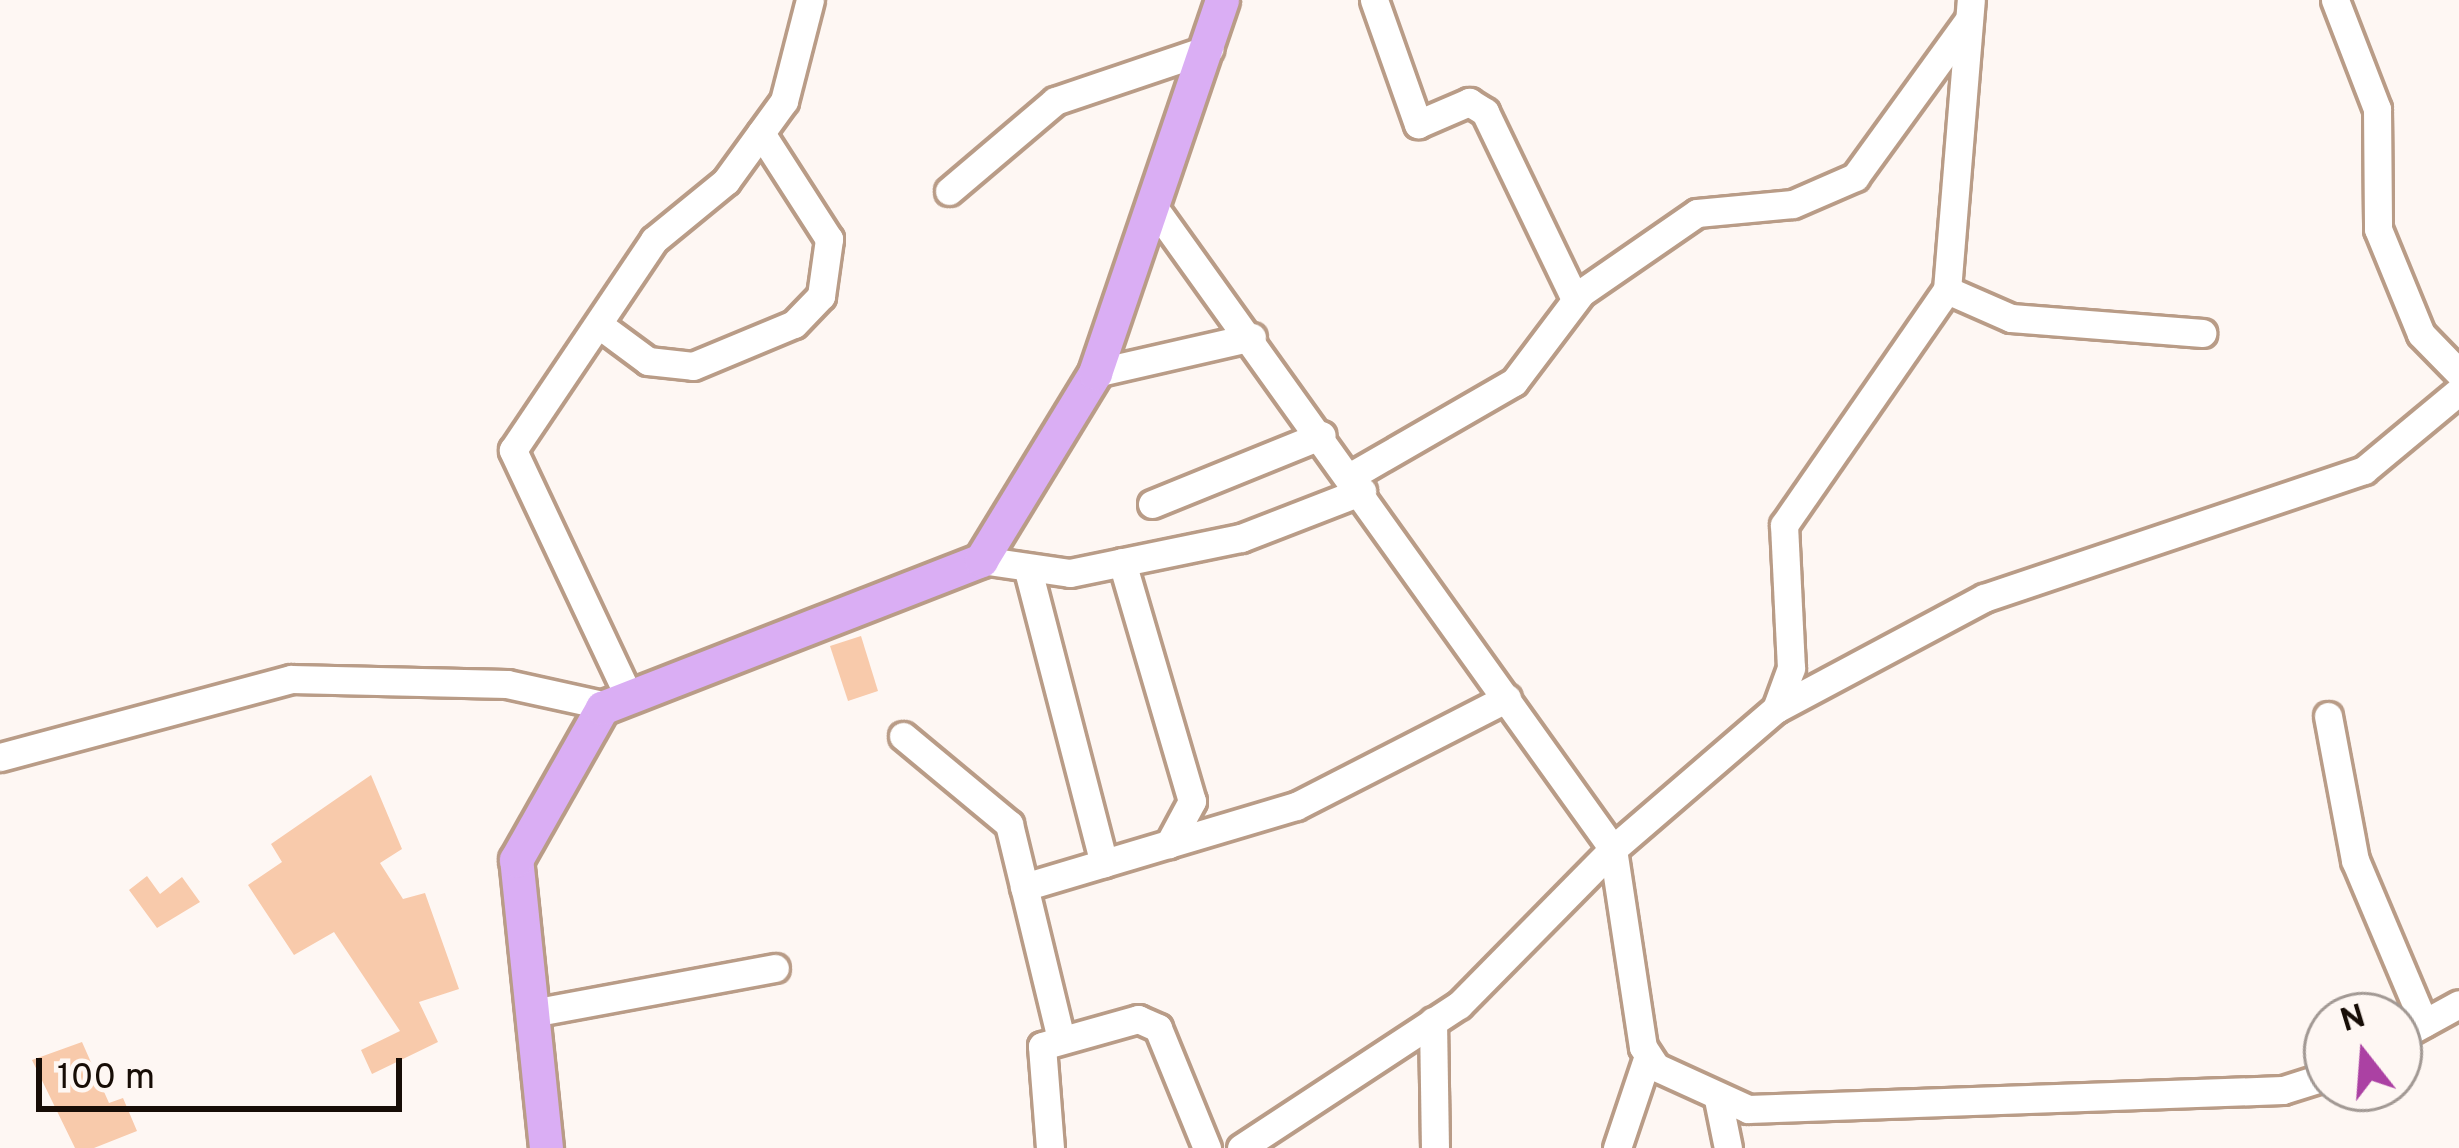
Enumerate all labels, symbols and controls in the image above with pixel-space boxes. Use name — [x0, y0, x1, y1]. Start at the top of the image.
north arrow — [2303, 992, 2423, 1112]
text: N — [2336, 997, 2371, 1044]
scale bar — [42, 1034, 408, 1108]
text: 100 m — [57, 1056, 155, 1102]

